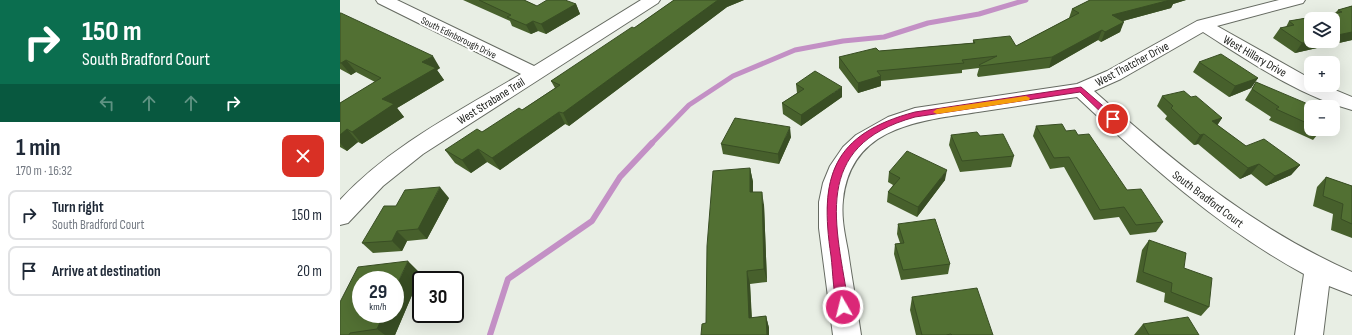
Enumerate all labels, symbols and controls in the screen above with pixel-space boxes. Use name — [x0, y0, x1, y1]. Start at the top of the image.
map controls — [1304, 12, 1340, 136]
button: layers — [1304, 12, 1340, 48]
street label: South Edinborough Drive — [419, 14, 498, 61]
text: 150 m — [82, 15, 142, 48]
icon: right — [16, 16, 68, 68]
street label: West Hillary Drive — [1220, 32, 1289, 81]
street label: West Thatcher Drive — [1093, 39, 1172, 90]
text: South Bradford Court — [82, 49, 210, 70]
button: + — [1304, 56, 1340, 92]
street label: West Strabane Trail — [455, 75, 528, 128]
icon: left — [96, 92, 118, 114]
icon: ahead — [138, 92, 160, 114]
icon: ahead — [180, 92, 202, 114]
icon: right — [222, 92, 244, 114]
button: − — [1304, 100, 1340, 136]
pin — [1096, 102, 1130, 136]
icon: arrive — [1102, 108, 1124, 130]
text: 1 min — [16, 133, 61, 162]
button: close — [282, 135, 324, 177]
text: 170 m · 16:32 — [16, 163, 72, 179]
street label: South Bradford Court — [1169, 168, 1247, 231]
text: Turn right — [52, 198, 104, 217]
icon: right — [18, 204, 40, 226]
text: 150 m — [292, 206, 322, 225]
text: South Bradford Court — [52, 217, 144, 233]
icon: arrive — [18, 260, 40, 282]
text: Arrive at destination — [52, 262, 161, 281]
text: 20 m — [297, 262, 322, 281]
speed limit sign: 30 — [412, 271, 464, 323]
text: 29 — [369, 280, 387, 304]
position arrow — [822, 286, 864, 328]
text: km/h — [369, 301, 387, 313]

